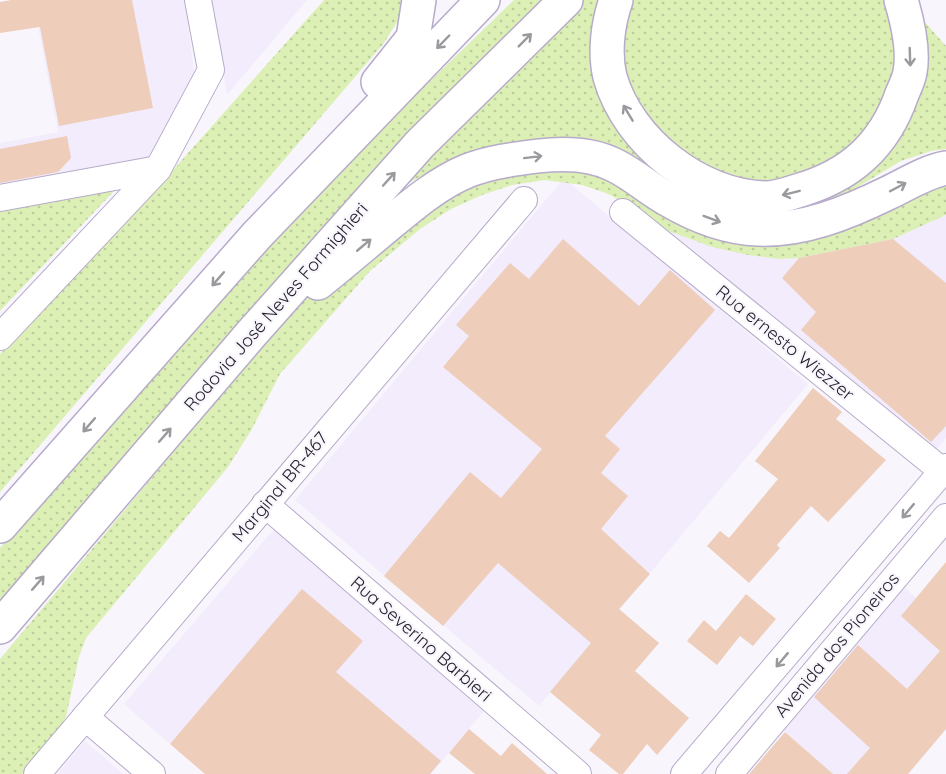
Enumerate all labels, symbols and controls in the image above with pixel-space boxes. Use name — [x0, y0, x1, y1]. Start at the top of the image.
one-way arrow — [517, 32, 532, 47]
one-way arrow — [435, 35, 450, 50]
one-way arrow — [904, 47, 915, 67]
one-way arrow — [621, 105, 633, 122]
one-way arrow — [523, 151, 543, 162]
one-way arrow — [382, 172, 396, 187]
one-way arrow — [889, 181, 907, 193]
one-way arrow — [781, 187, 800, 199]
street label: Rodovia José Neves Formighieri — [179, 198, 372, 416]
one-way arrow — [703, 214, 721, 225]
one-way arrow — [356, 238, 371, 252]
one-way arrow — [211, 271, 225, 286]
street label: Rua ernesto Wiezzer — [711, 280, 859, 406]
one-way arrow — [82, 417, 96, 432]
street label: Marginal BR-467 — [227, 427, 332, 547]
one-way arrow — [158, 428, 172, 443]
one-way arrow — [901, 504, 915, 519]
street label: Avenida dos Pioneiros — [769, 567, 904, 722]
street label: Rua Severino Barbieri — [346, 571, 497, 706]
one-way arrow — [31, 576, 45, 591]
one-way arrow — [775, 652, 788, 668]

